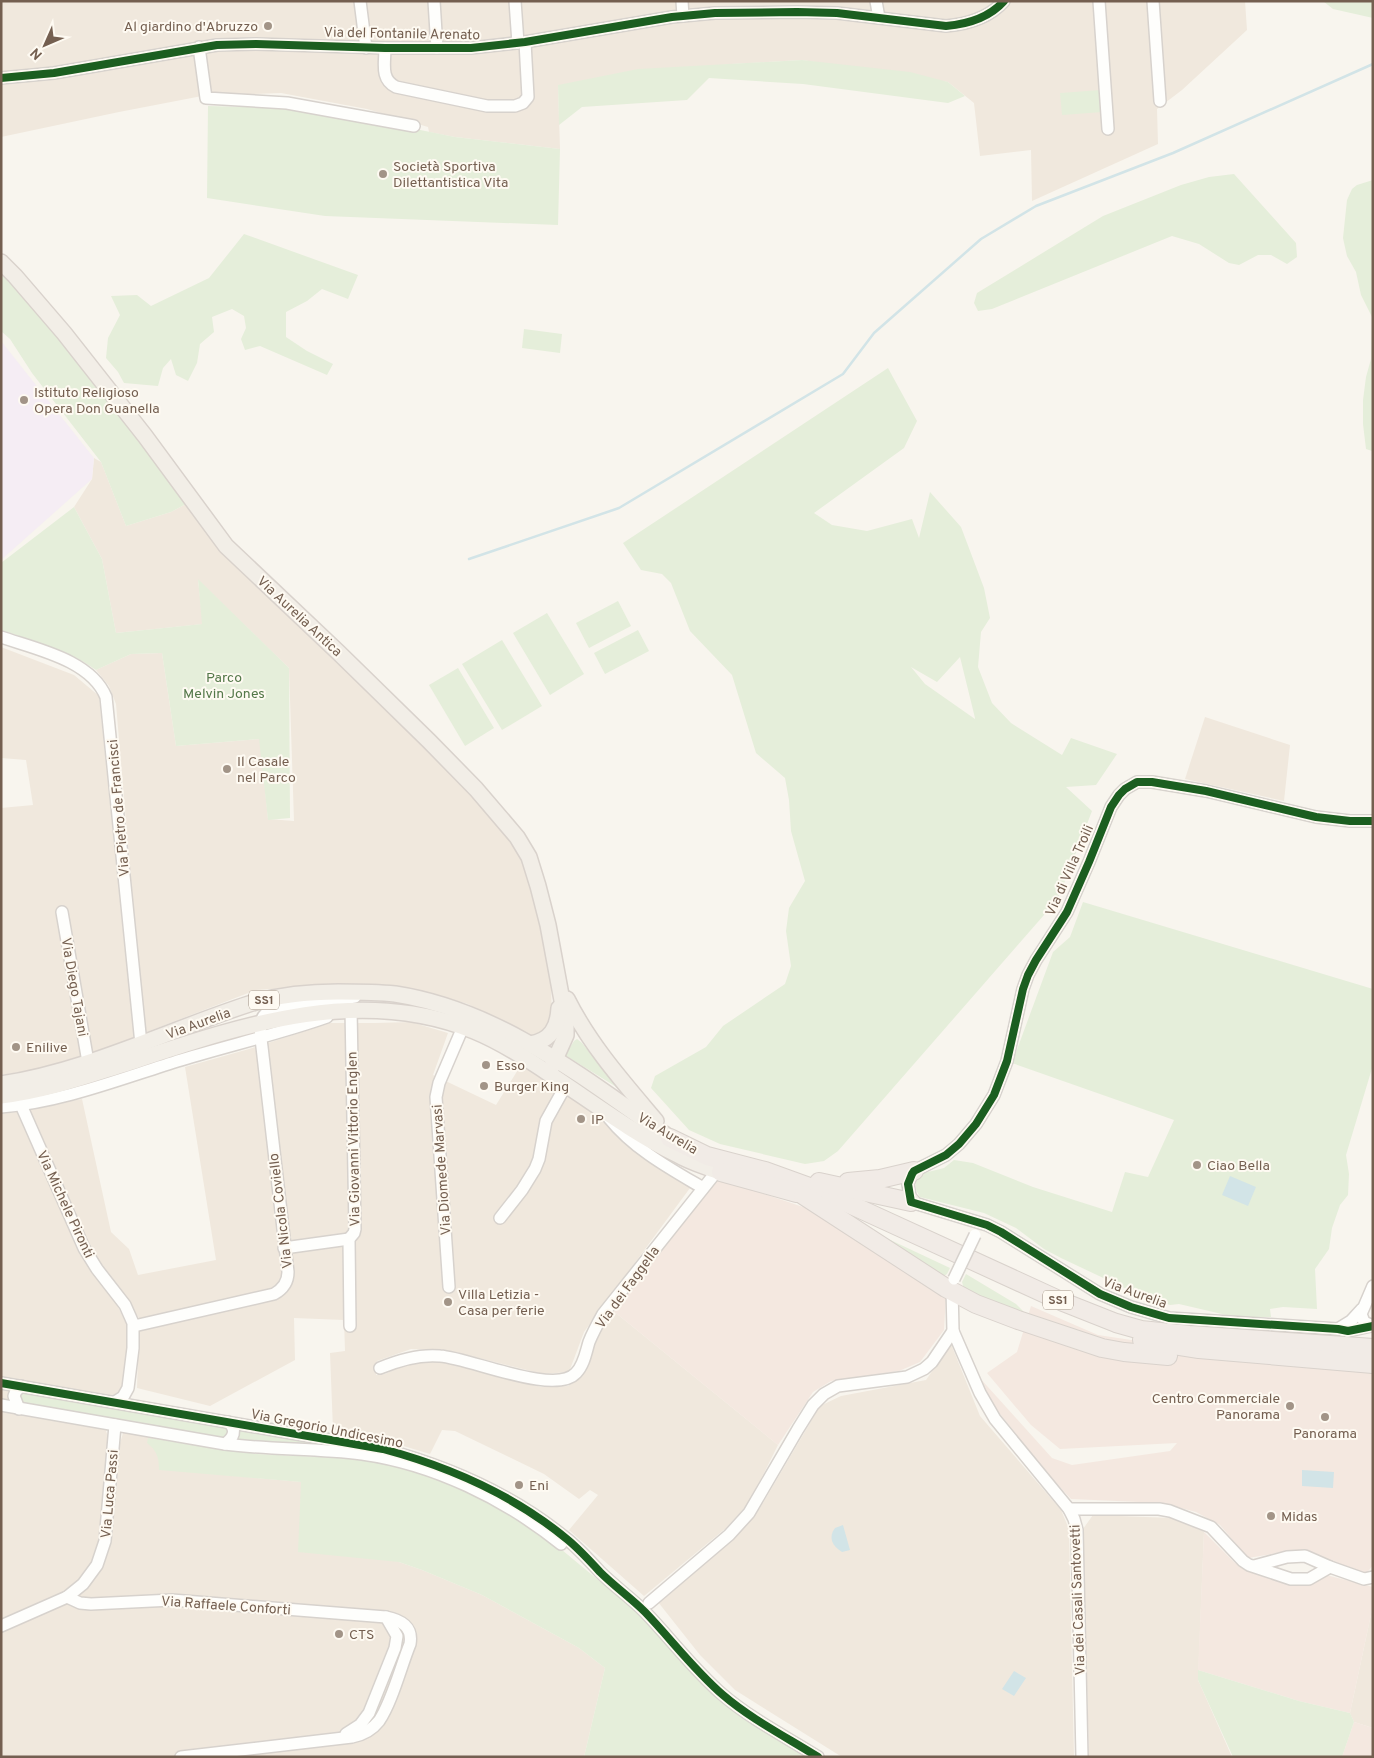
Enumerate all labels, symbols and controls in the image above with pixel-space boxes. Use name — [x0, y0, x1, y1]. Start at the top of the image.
place label: Al giardino d'Abruzzo — [124, 19, 258, 36]
north arrow — [20, 20, 70, 70]
marker: Al giardino d'Abruzzo — [262, 20, 274, 32]
street label: Via del Fontanile Arenato — [324, 25, 480, 44]
text: N — [27, 44, 46, 63]
place label: Società Sportiva Dilettantistica Vita — [393, 159, 508, 192]
marker: Società Sportiva Dilettantistica Vita — [377, 168, 389, 180]
place label: Istituto Religioso Opera Don Guanella — [34, 385, 160, 418]
marker: Istituto Religioso Opera Don Guanella — [18, 394, 30, 406]
street label: Via Aurelia Antica — [253, 573, 345, 661]
park label: Parco Melvin Jones — [183, 670, 265, 703]
street label: Via Pietro de Francisci — [105, 738, 134, 877]
place label: Il Casale nel Parco — [237, 754, 296, 787]
marker: Il Casale nel Parco — [221, 763, 233, 775]
street label: Via di Villa Troili — [1043, 822, 1098, 919]
street label: Via Diego Tajani — [56, 936, 91, 1038]
road number: SS1 — [249, 990, 279, 1010]
street label: Via Aurelia — [164, 1005, 233, 1044]
place label: Enilive — [26, 1040, 68, 1057]
marker: Enilive — [10, 1041, 22, 1053]
street label: Via Giovanni Vittorio Englen — [344, 1051, 365, 1227]
place label: Esso — [496, 1058, 525, 1075]
marker: Esso — [480, 1059, 492, 1071]
place label: Burger King — [494, 1079, 569, 1096]
marker: Burger King — [478, 1080, 490, 1092]
street label: Via Diomede Marvasi — [429, 1104, 456, 1236]
street label: Via Aurelia — [634, 1110, 701, 1159]
place label: IP — [591, 1112, 604, 1129]
marker: IP — [575, 1113, 587, 1125]
street label: Via Michele Pironti — [32, 1148, 97, 1261]
street label: Via Nicola Coviello — [266, 1152, 297, 1270]
place label: Ciao Bella — [1207, 1158, 1270, 1175]
marker: Ciao Bella — [1191, 1159, 1203, 1171]
street label: Via dei Faggella — [593, 1243, 664, 1332]
street label: Via Aurelia — [1100, 1274, 1169, 1313]
place label: Villa Letizia - Casa per ferie — [458, 1287, 545, 1320]
road number: SS1 — [1043, 1290, 1073, 1310]
marker: Villa Letizia - Casa per ferie — [442, 1296, 454, 1308]
place label: Centro Commerciale Panorama — [1152, 1391, 1280, 1424]
marker: Centro Commerciale Panorama — [1284, 1400, 1296, 1412]
street label: Via Gregorio Undicesimo — [249, 1406, 405, 1453]
marker: Panorama — [1319, 1411, 1331, 1423]
place label: Panorama — [1293, 1426, 1357, 1443]
street label: Via Luca Passi — [98, 1449, 123, 1539]
place label: Eni — [529, 1478, 549, 1495]
marker: Eni — [513, 1479, 525, 1491]
place label: Midas — [1281, 1509, 1318, 1526]
marker: Midas — [1265, 1510, 1277, 1522]
street label: Via dei Casali Santovetti — [1067, 1524, 1090, 1676]
street label: Via Raffaele Conforti — [160, 1593, 291, 1620]
place label: CTS — [349, 1627, 374, 1644]
marker: CTS — [333, 1628, 345, 1640]

